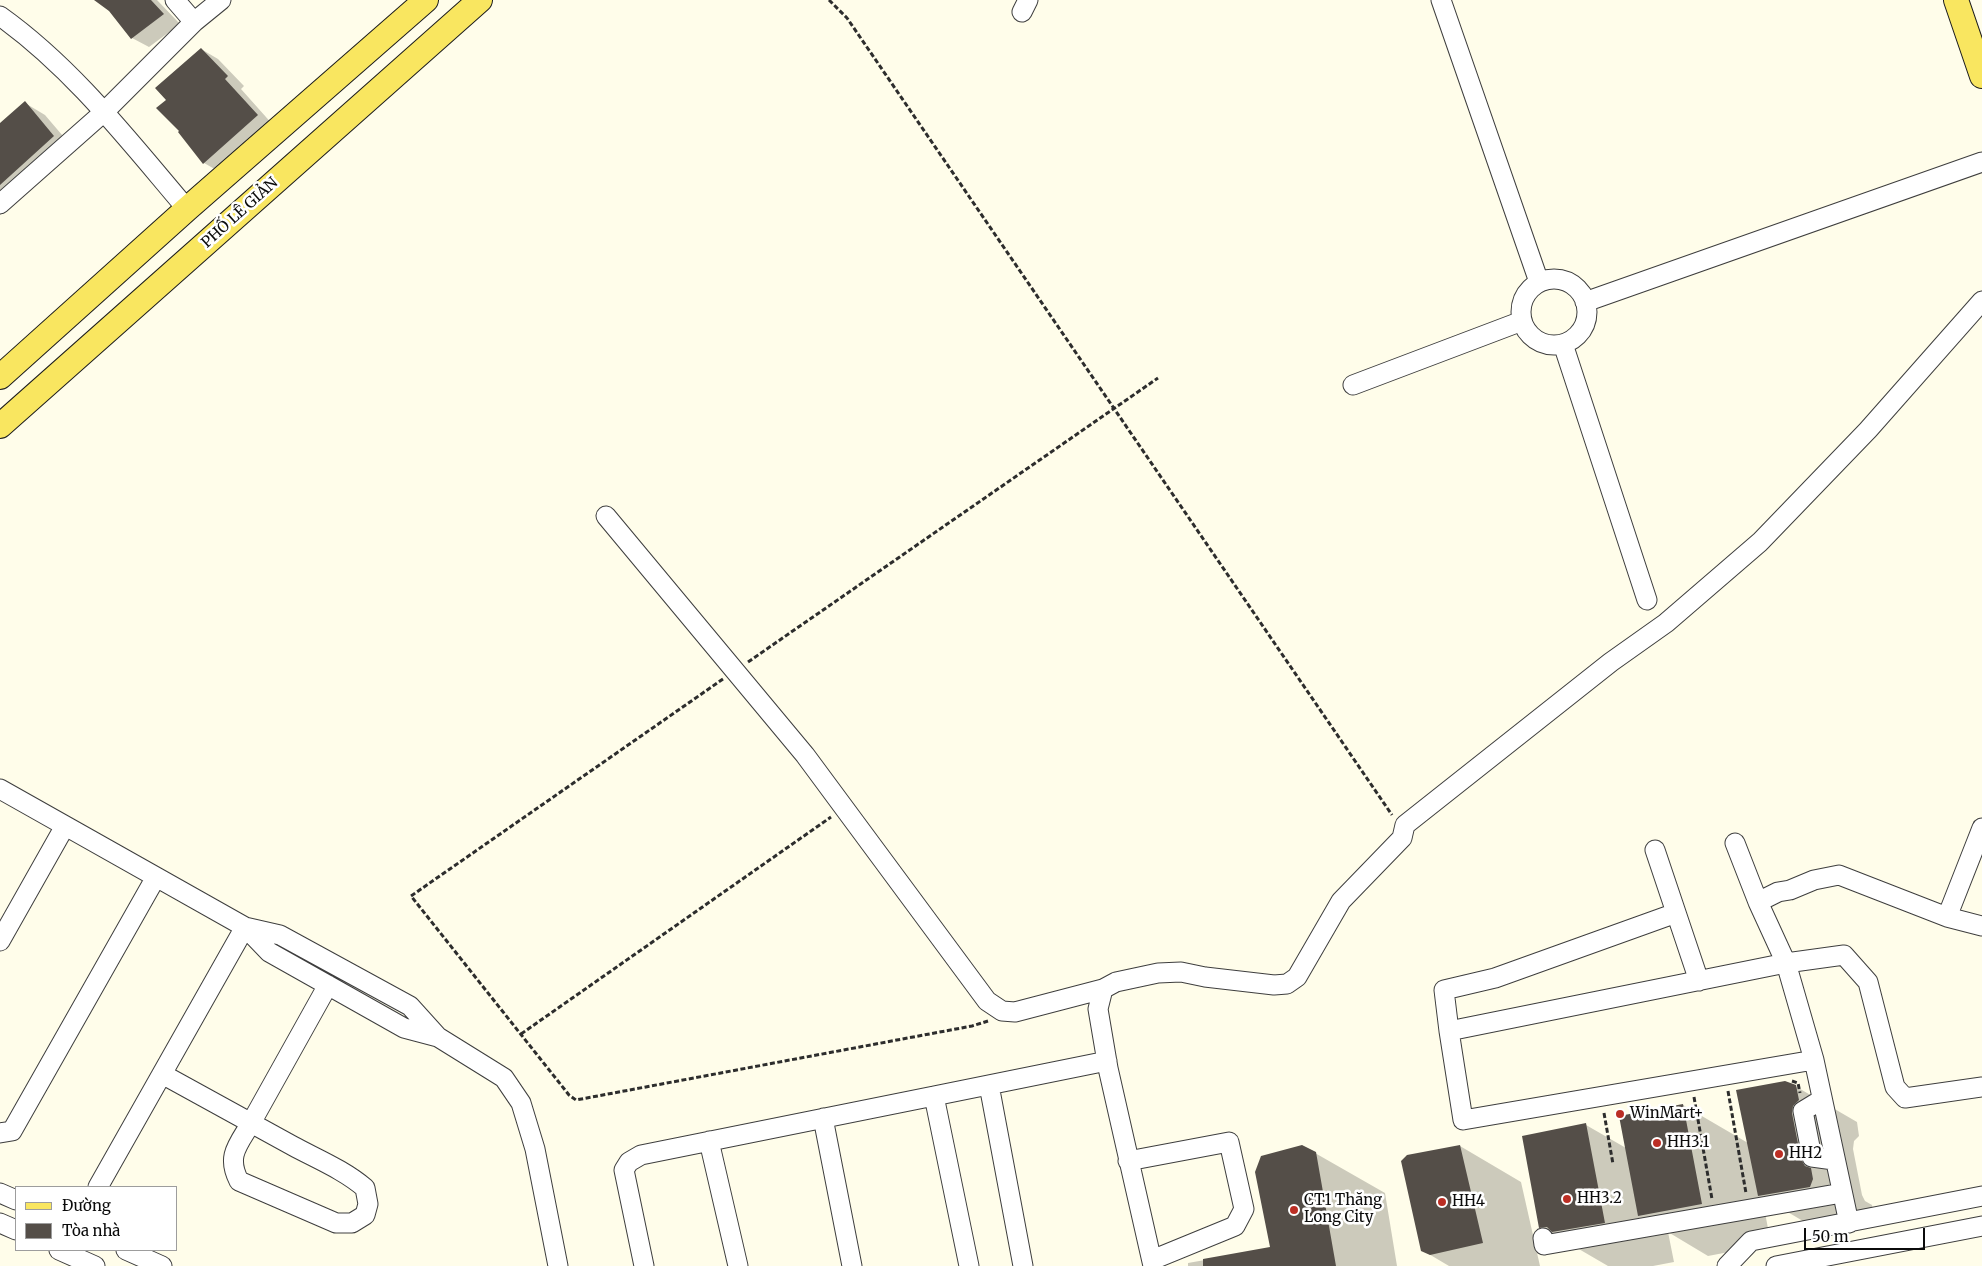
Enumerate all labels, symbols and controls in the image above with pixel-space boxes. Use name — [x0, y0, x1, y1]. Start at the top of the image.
street label: PHỐ LÊ GIẢN — [198, 174, 282, 252]
place label: WinMart+ — [1630, 1105, 1703, 1123]
marker: WinMart+ — [1614, 1108, 1626, 1120]
place label: HH3.1 — [1667, 1134, 1709, 1152]
marker: HH3.1 — [1651, 1137, 1663, 1149]
place label: HH2 — [1789, 1145, 1822, 1163]
marker: HH2 — [1773, 1148, 1785, 1160]
legend — [15, 1186, 178, 1251]
place label: HH3.2 — [1577, 1190, 1622, 1208]
place label: CT1 Thăng Long City — [1304, 1192, 1382, 1227]
place label: HH4 — [1452, 1193, 1485, 1211]
marker: HH3.2 — [1561, 1193, 1573, 1205]
text: Đường — [62, 1196, 111, 1215]
marker: HH4 — [1436, 1196, 1448, 1208]
marker: CT1 Thăng Long City — [1288, 1204, 1300, 1216]
scale bar — [1807, 1218, 1928, 1250]
text: Tòa nhà — [62, 1221, 120, 1240]
text: 50 m — [1812, 1227, 1849, 1246]

